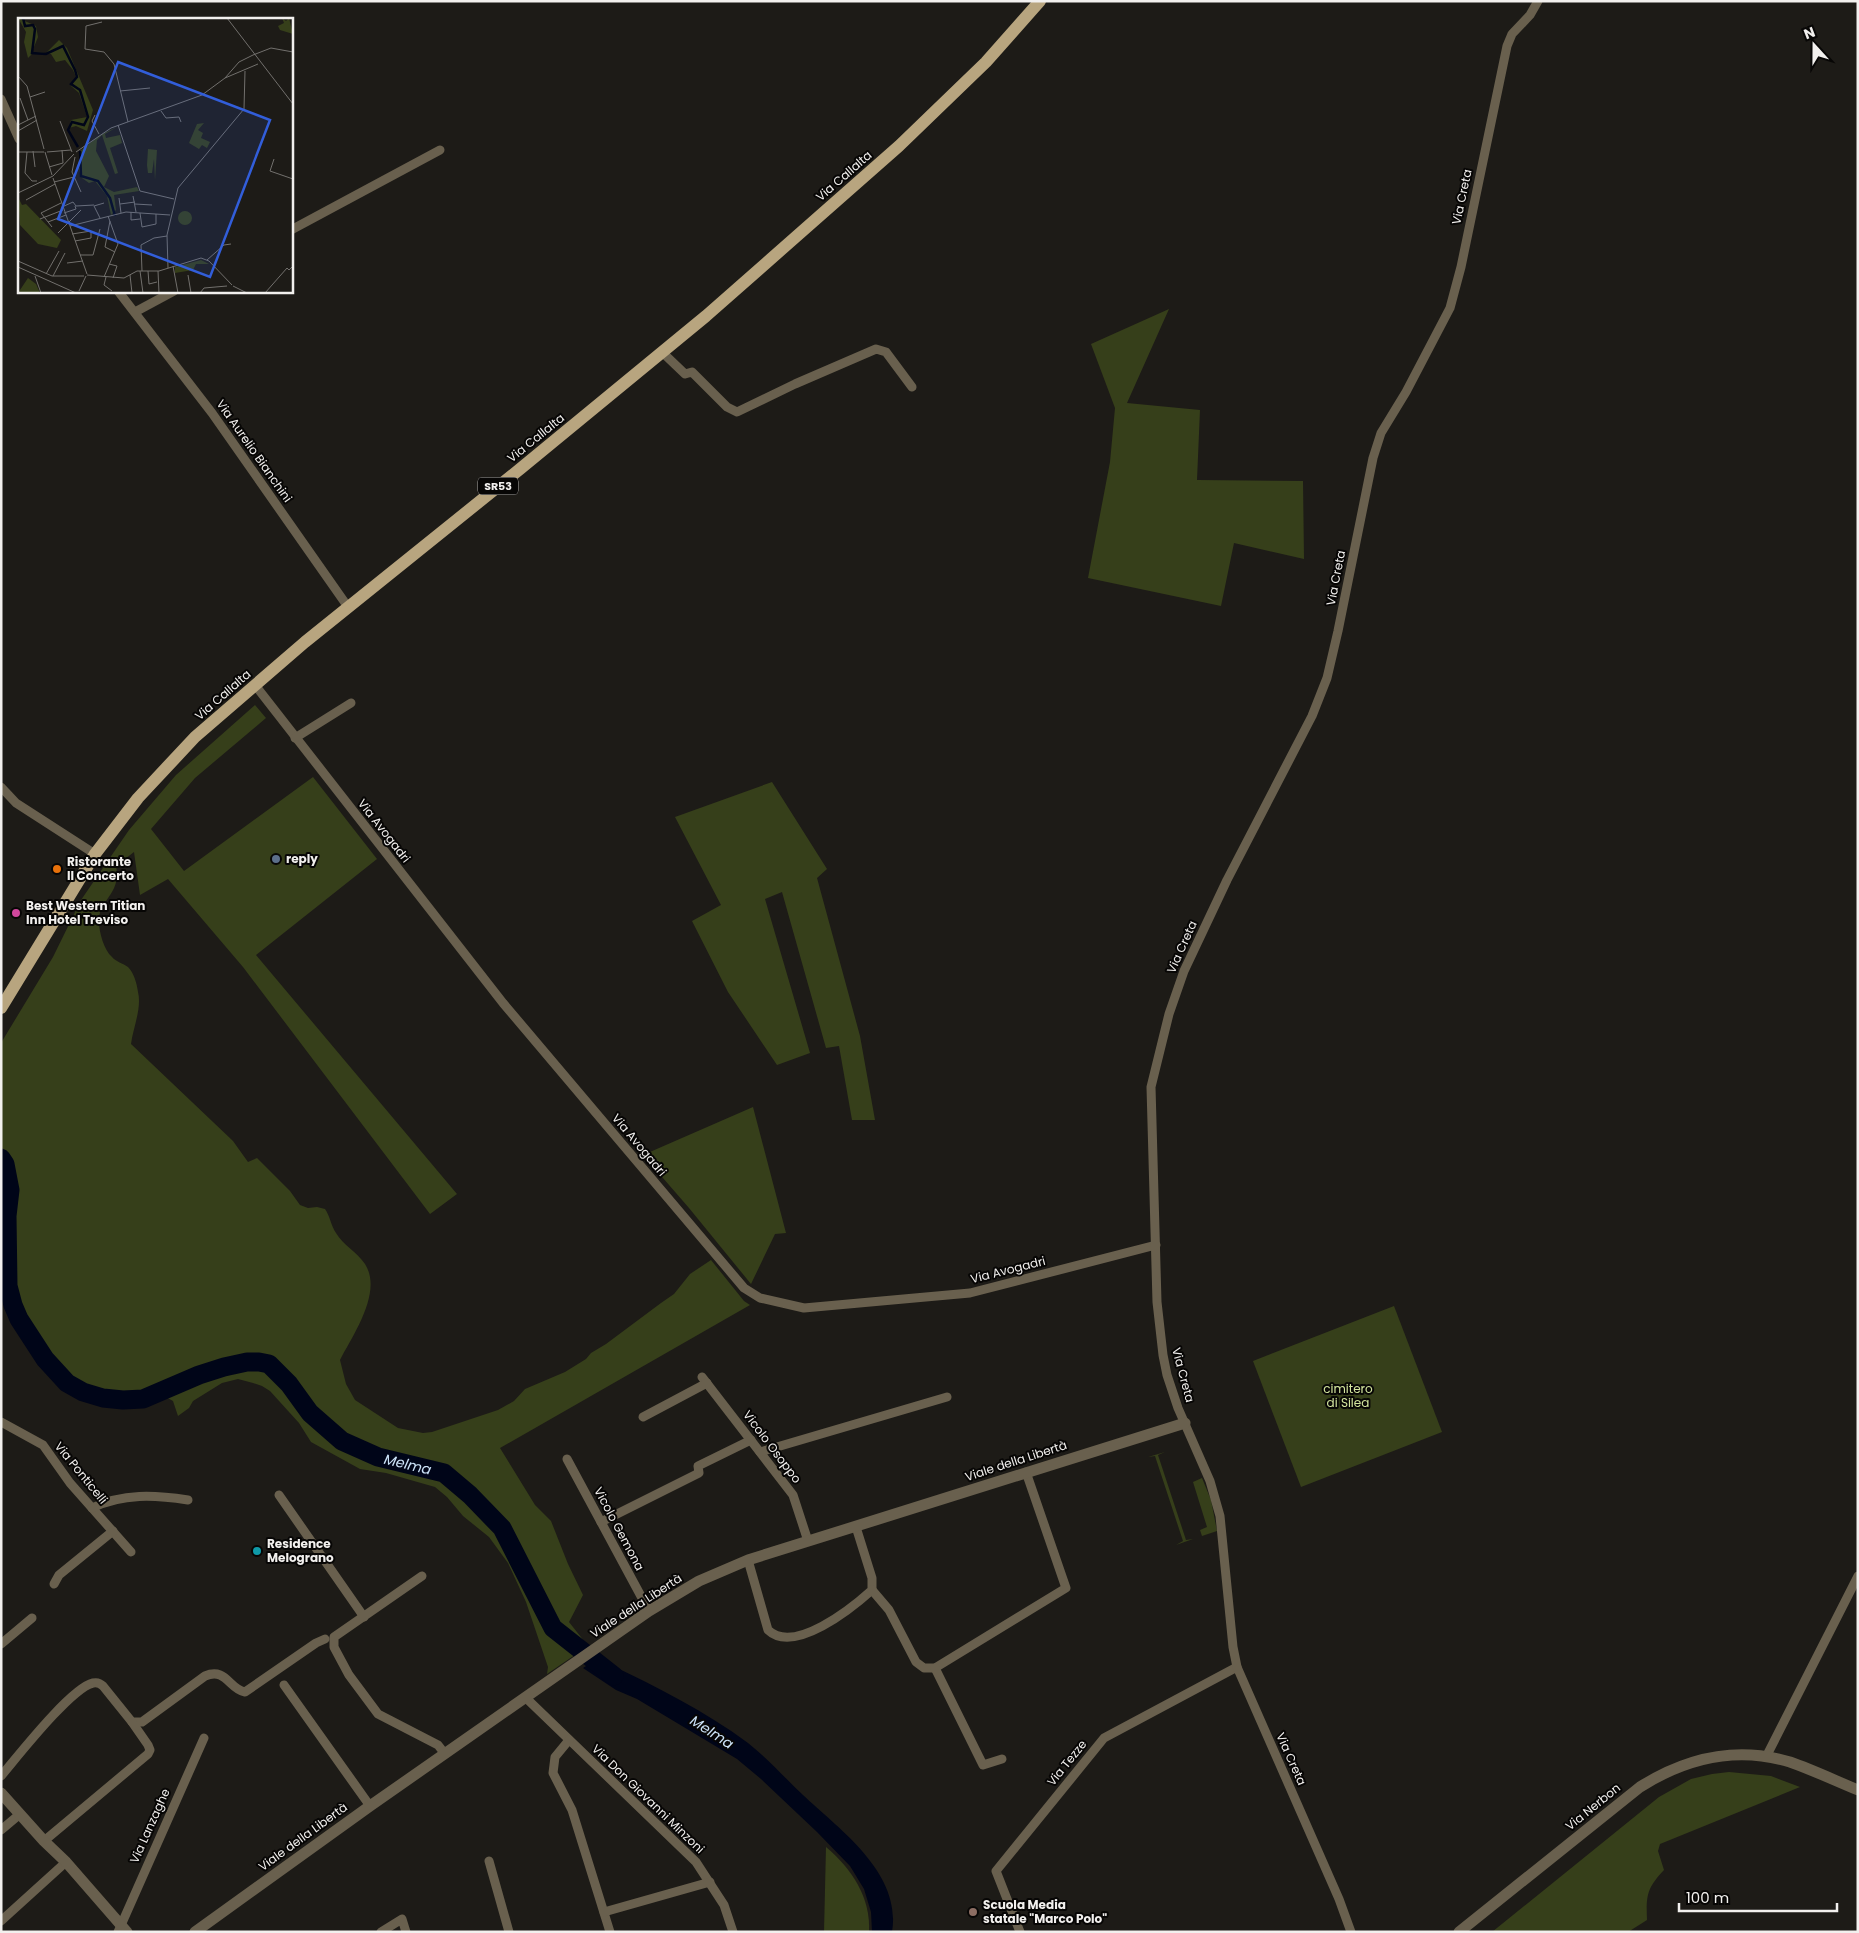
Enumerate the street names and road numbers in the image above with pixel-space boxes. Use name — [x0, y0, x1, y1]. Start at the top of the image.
street label: Via Callalta — [812, 147, 875, 205]
street label: Via Creta — [1447, 168, 1476, 226]
street label: Via Aurelio Bianchini — [213, 396, 296, 505]
street label: Via Callalta — [503, 409, 568, 466]
road number: SR53 — [478, 478, 518, 494]
street label: Via Creta — [1322, 549, 1349, 607]
street label: Via Callalta — [191, 666, 254, 724]
street label: Via Avogadri — [354, 795, 415, 866]
street label: Via Creta — [1162, 918, 1201, 976]
street label: Via Avogadri — [608, 1110, 671, 1180]
street label: Via Avogadri — [969, 1252, 1047, 1287]
street label: Via Creta — [1168, 1346, 1199, 1404]
street label: Vicolo Osoppo — [739, 1407, 806, 1487]
street label: Viale della Libertà — [963, 1436, 1069, 1485]
street label: Via Ponticelli — [51, 1438, 112, 1507]
street label: Vicolo Gemona — [590, 1484, 649, 1574]
street label: Viale della Libertà — [587, 1570, 685, 1642]
street label: Via Creta — [1272, 1730, 1311, 1788]
street label: Via Tezze — [1043, 1736, 1090, 1789]
street label: Via Don Giovanni Minzoni — [588, 1740, 708, 1857]
street label: Via Nerbon — [1562, 1779, 1624, 1834]
street label: Via Lanzaghe — [125, 1786, 174, 1866]
street label: Viale della Libertà — [255, 1799, 351, 1875]

